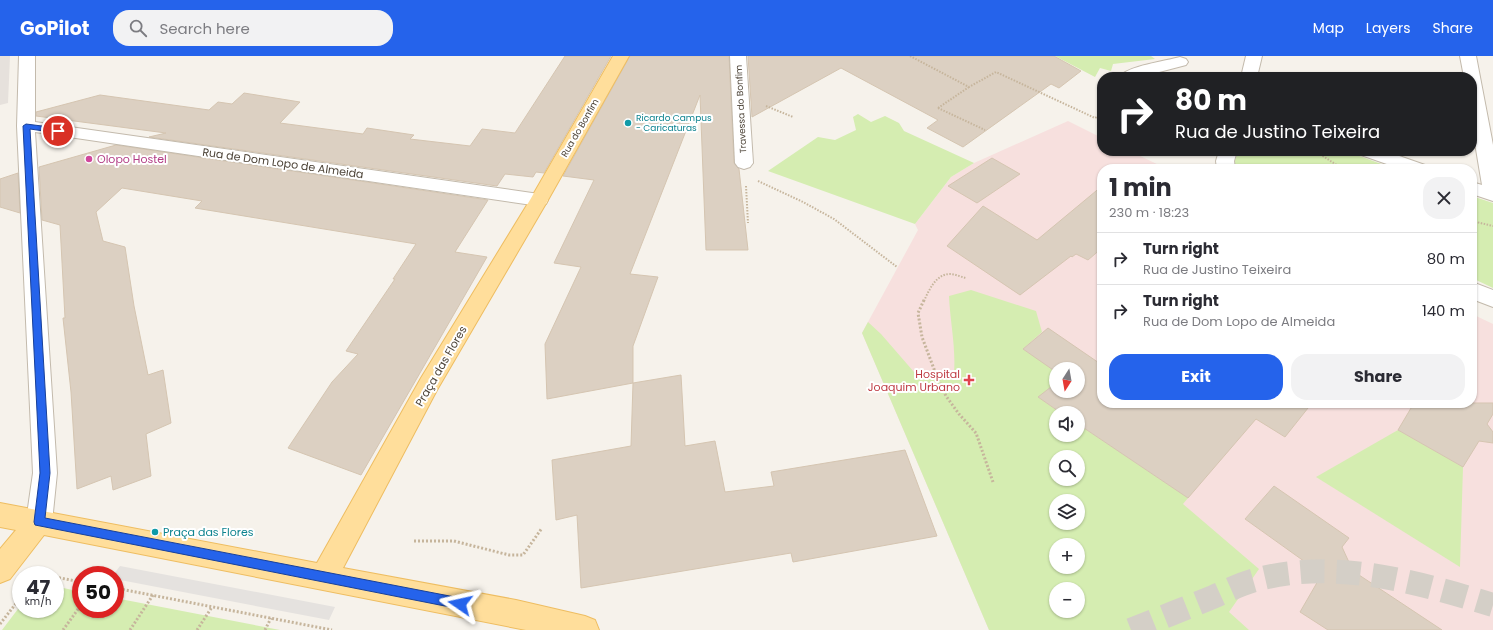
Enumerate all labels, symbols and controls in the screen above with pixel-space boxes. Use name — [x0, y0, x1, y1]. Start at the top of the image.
search box — [113, 10, 393, 46]
text: GoPilot — [20, 15, 89, 42]
icon: search — [127, 17, 149, 39]
text: Search here — [159, 18, 250, 39]
text: Map — [1313, 18, 1344, 38]
text: Layers — [1366, 18, 1410, 38]
text: Share — [1432, 18, 1473, 38]
street label: Travessa do Bonfim — [733, 64, 749, 154]
text: 80 m — [1175, 81, 1247, 120]
icon: right — [1109, 88, 1161, 140]
street label: Rua do Bonfim — [558, 97, 602, 159]
place label: Ricardo Campus - Caricaturas — [636, 112, 712, 134]
pin — [41, 114, 75, 148]
marker: Ricardo Campus - Caricaturas — [623, 118, 633, 128]
text: Rua de Justino Teixeira — [1175, 119, 1380, 144]
icon: arrive — [47, 120, 69, 142]
street label: Rua de Dom Lopo de Almeida — [201, 144, 365, 182]
place label: Olopo Hostel — [97, 151, 167, 167]
marker: Olopo Hostel — [84, 154, 94, 164]
text: 1 min — [1109, 171, 1172, 204]
button: close — [1423, 177, 1465, 219]
text: 230 m · 18:23 — [1109, 203, 1189, 222]
text: Turn right — [1143, 238, 1219, 259]
icon: right — [1109, 248, 1131, 270]
text: 80 m — [1427, 248, 1465, 269]
text: Rua de Justino Teixeira — [1143, 260, 1291, 279]
text: Turn right — [1143, 290, 1219, 311]
icon: right — [1109, 300, 1131, 322]
text: 140 m — [1422, 300, 1465, 321]
text: Rua de Dom Lopo de Almeida — [1143, 312, 1335, 331]
street label: Praça das Flores — [411, 323, 471, 409]
button: Exit — [1109, 354, 1283, 400]
button: Share — [1291, 354, 1465, 400]
north arrow — [1049, 362, 1085, 398]
map controls — [1049, 362, 1085, 618]
place label: Hospital Joaquim Urbano — [868, 366, 960, 395]
marker: Hospital Joaquim Urbano — [963, 374, 975, 386]
button: sound — [1049, 406, 1085, 442]
button: search — [1049, 450, 1085, 486]
button: layers — [1049, 494, 1085, 530]
place label: Praça das Flores — [163, 524, 254, 540]
marker: Praça das Flores — [150, 527, 160, 537]
button: + — [1049, 538, 1085, 574]
speed limit sign: 50 — [72, 566, 124, 618]
text: 47 — [26, 573, 50, 601]
button: − — [1049, 582, 1085, 618]
position arrow — [439, 583, 481, 625]
text: km/h — [25, 594, 51, 609]

